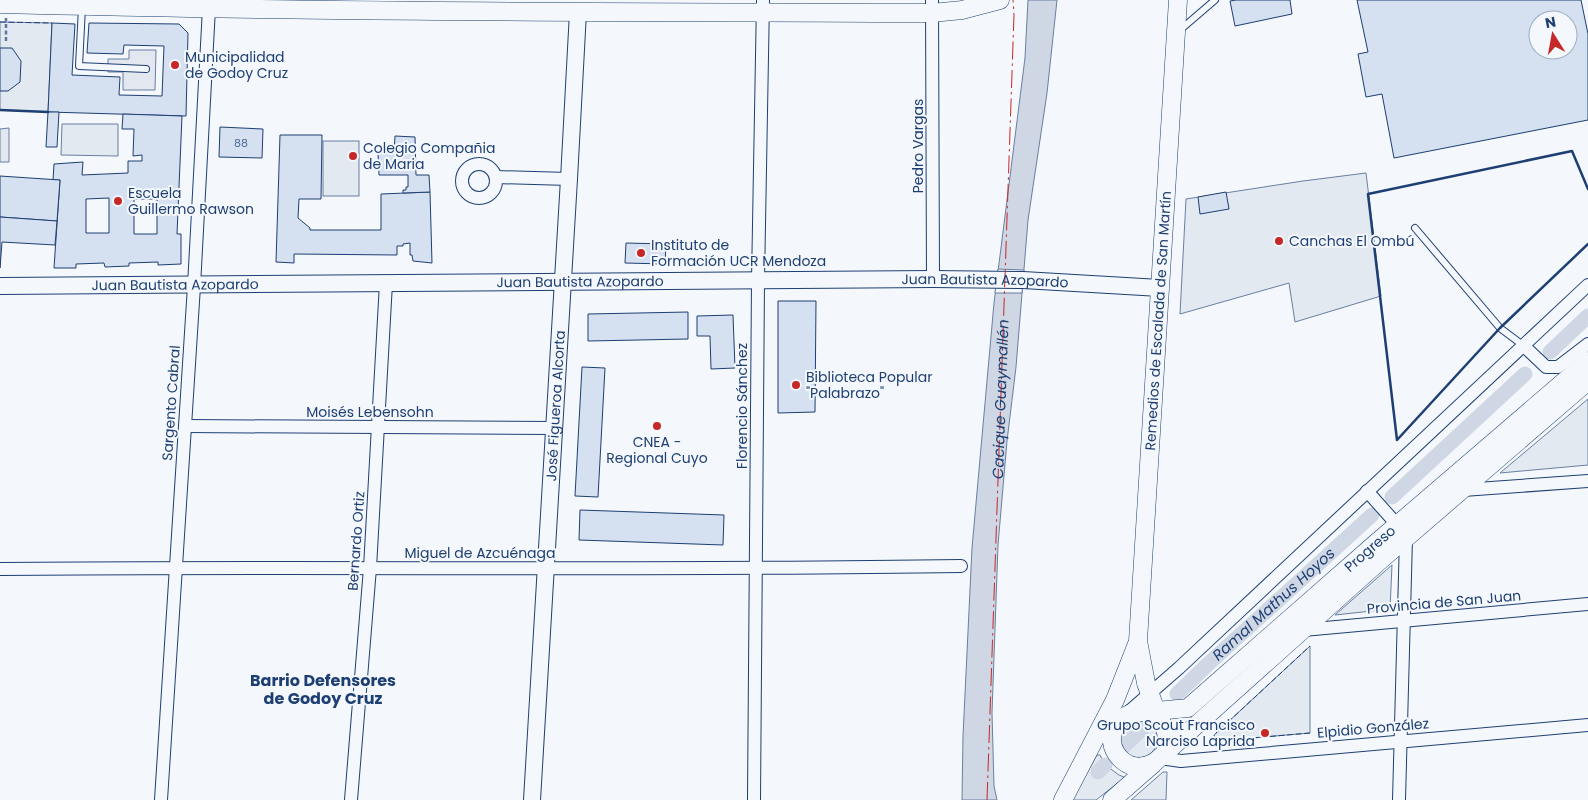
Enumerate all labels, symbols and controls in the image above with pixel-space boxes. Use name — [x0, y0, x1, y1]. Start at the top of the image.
north arrow — [1528, 10, 1578, 60]
text: N — [1543, 11, 1558, 33]
place label: Municipalidad de Godoy Cruz — [185, 47, 288, 83]
marker: Municipalidad de Godoy Cruz — [169, 59, 181, 71]
street label: Pedro Vargas — [908, 99, 928, 193]
house number: 88 — [234, 135, 248, 151]
place label: Colegio Compañia de Maria — [363, 138, 495, 174]
marker: Colegio Compañia de Maria — [347, 150, 359, 162]
place label: Escuela Guillermo Rawson — [128, 183, 254, 219]
street label: Remedios de Escalada de San Martín — [1140, 190, 1176, 451]
marker: Escuela Guillermo Rawson — [112, 195, 124, 207]
place label: Canchas El Ombú — [1289, 231, 1414, 251]
place label: Instituto de Formación UCR Mendoza — [651, 235, 826, 271]
marker: Canchas El Ombú — [1273, 235, 1285, 247]
marker: Instituto de Formación UCR Mendoza — [635, 247, 647, 259]
street label: Juan Bautista Azopardo — [901, 269, 1069, 293]
street label: Juan Bautista Azopardo — [496, 271, 664, 292]
street label: Juan Bautista Azopardo — [91, 274, 259, 295]
water label: Cacique Guaymallén — [987, 319, 1014, 479]
street label: José Figueroa Alcorta — [541, 330, 570, 482]
street label: Florencio Sánchez — [732, 343, 752, 469]
street label: Sargento Cabral — [157, 345, 185, 461]
place label: Biblioteca Popular "Palabrazo" — [806, 367, 932, 403]
marker: Biblioteca Popular "Palabrazo" — [790, 379, 802, 391]
street label: Moisés Lebensohn — [306, 402, 434, 422]
marker: CNEA - Regional Cuyo — [651, 420, 663, 432]
place label: CNEA - Regional Cuyo — [606, 432, 708, 468]
street label: Bernardo Ortiz — [343, 491, 369, 591]
street label: Progreso — [1340, 521, 1400, 577]
street label: Miguel de Azcuénaga — [405, 543, 555, 563]
water label: Ramal Mathus Hoyos — [1208, 543, 1339, 665]
street label: Provincia de San Juan — [1366, 585, 1522, 619]
district label: Barrio Defensores de Godoy Cruz — [250, 669, 396, 710]
street label: Elpidio González — [1316, 713, 1430, 743]
place label: Grupo Scout Francisco Narciso Laprida — [1097, 715, 1255, 751]
marker: Grupo Scout Francisco Narciso Laprida — [1259, 727, 1271, 739]

